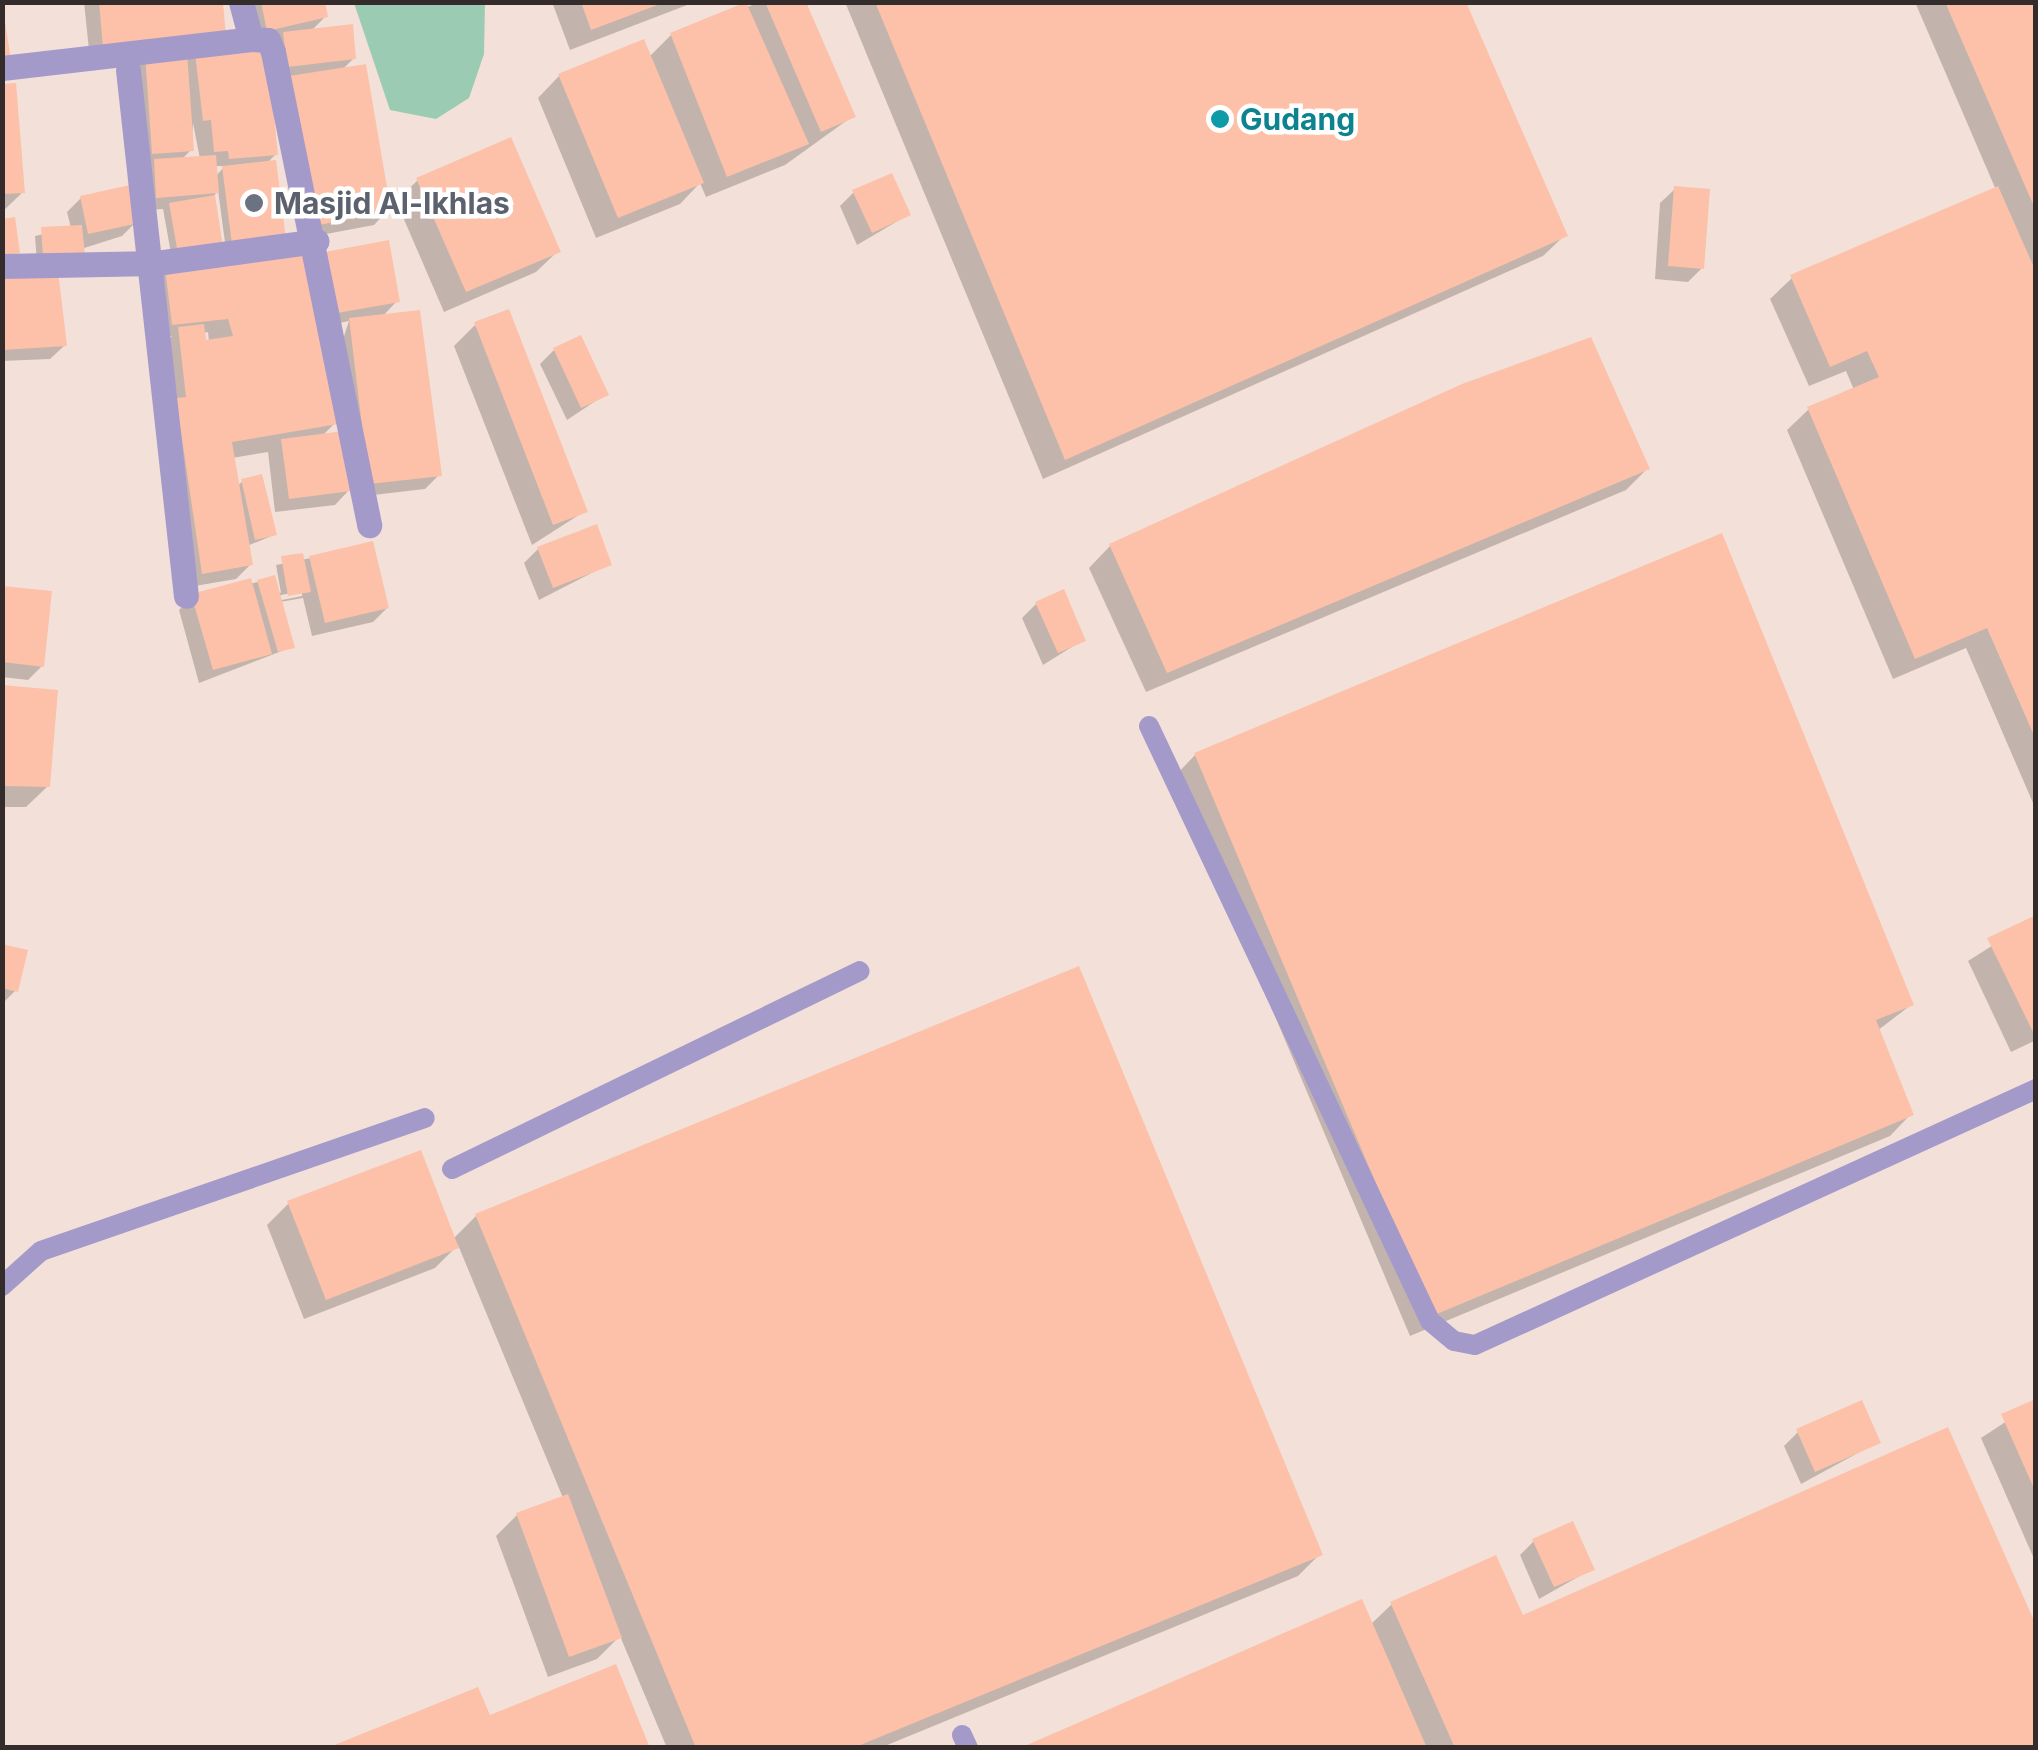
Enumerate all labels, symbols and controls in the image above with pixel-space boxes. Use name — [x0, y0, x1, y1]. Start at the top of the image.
place label: Gudang — [1240, 101, 1355, 137]
marker: Gudang — [1209, 108, 1231, 130]
place label: Masjid Al-Ikhlas — [274, 185, 510, 221]
marker: Masjid Al-Ikhlas — [243, 192, 265, 214]

